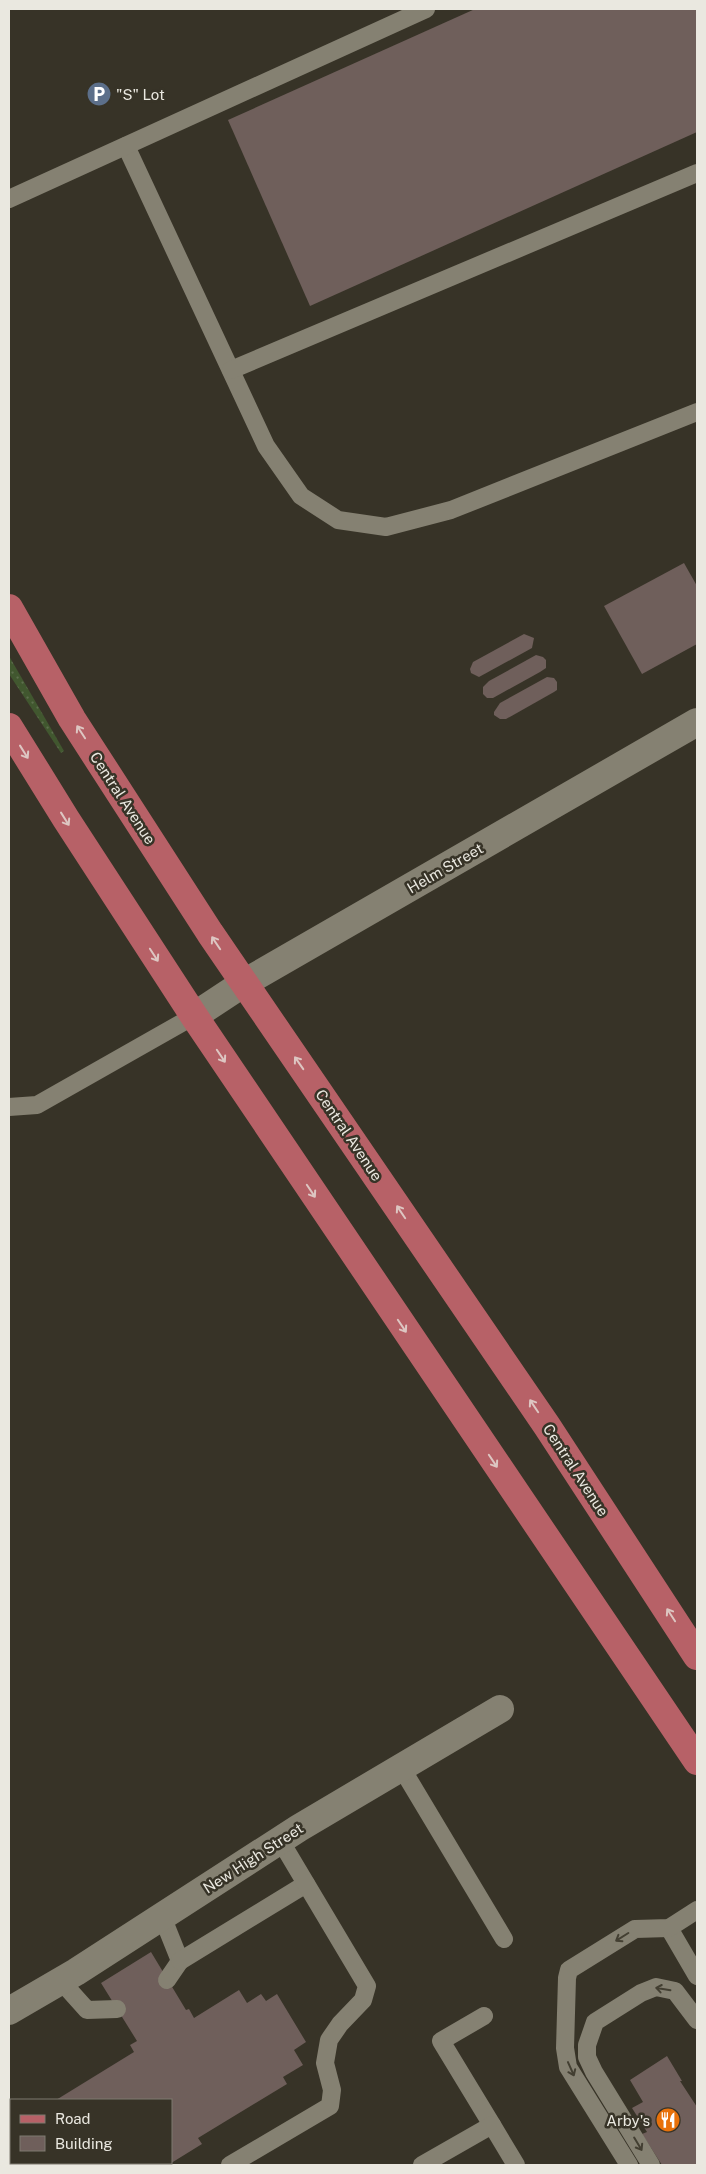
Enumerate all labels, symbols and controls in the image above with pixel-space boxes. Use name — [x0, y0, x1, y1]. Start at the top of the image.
parking icon: "S" Lot — [86, 81, 112, 107]
place label: "S" Lot — [116, 86, 165, 103]
one-way arrow — [76, 726, 86, 740]
one-way arrow — [20, 745, 30, 759]
street label: Central Avenue — [87, 749, 159, 847]
one-way arrow — [61, 811, 71, 825]
street label: Helm Street — [404, 839, 486, 897]
one-way arrow — [211, 936, 221, 950]
one-way arrow — [149, 948, 159, 962]
one-way arrow — [216, 1049, 226, 1063]
one-way arrow — [294, 1056, 304, 1070]
street label: Central Avenue — [312, 1086, 386, 1184]
one-way arrow — [306, 1184, 317, 1198]
one-way arrow — [396, 1205, 406, 1219]
one-way arrow — [397, 1319, 407, 1333]
one-way arrow — [529, 1399, 539, 1413]
street label: Central Avenue — [540, 1421, 612, 1519]
one-way arrow — [488, 1453, 498, 1467]
one-way arrow — [665, 1609, 675, 1623]
street label: New High Street — [200, 1819, 306, 1897]
one-way arrow — [616, 1933, 630, 1943]
one-way arrow — [656, 1984, 672, 1994]
one-way arrow — [566, 2061, 576, 2076]
legend — [10, 2099, 172, 2164]
restaurant icon: Arby's — [655, 2107, 681, 2133]
text: Road — [55, 2110, 91, 2127]
place label: Arby's — [606, 2112, 650, 2129]
text: Building — [55, 2135, 113, 2152]
one-way arrow — [633, 2136, 643, 2150]

